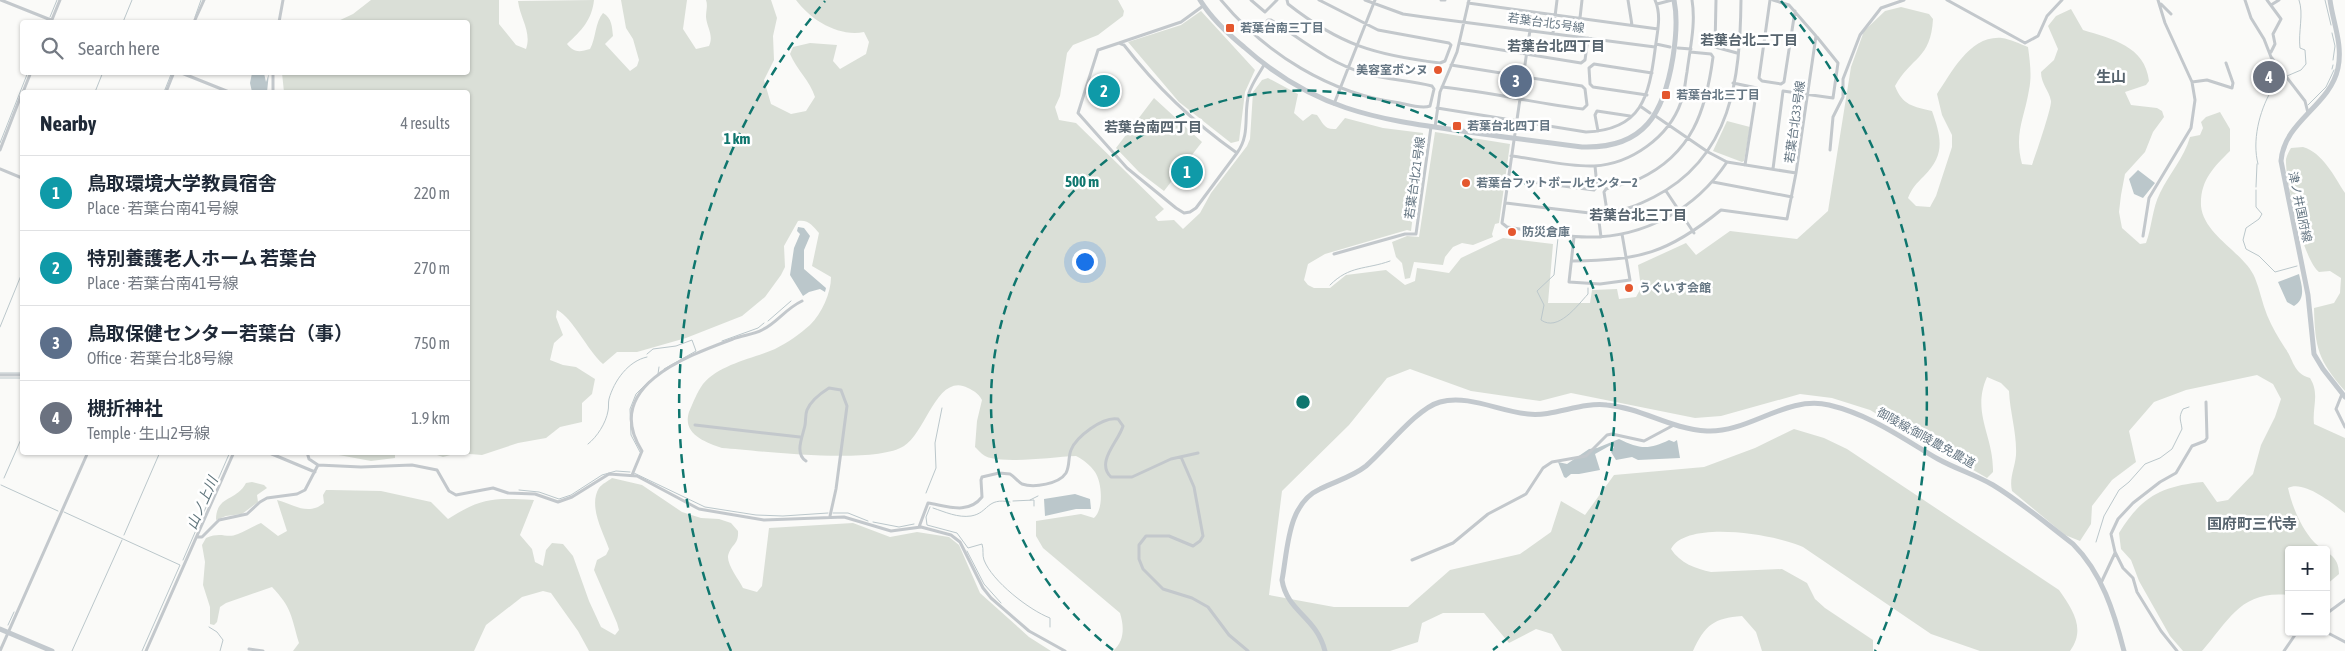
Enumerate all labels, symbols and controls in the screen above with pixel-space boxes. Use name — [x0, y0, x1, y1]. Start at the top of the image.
street label: 若葉台北5号線 — [1507, 11, 1585, 35]
search box — [20, 20, 470, 75]
place label: 若葉台南三丁目 — [1240, 21, 1324, 35]
marker: 若葉台南三丁目 — [1224, 22, 1236, 34]
district label: 若葉台北二丁目 — [1700, 32, 1798, 48]
icon: search — [38, 34, 66, 62]
text: Search here — [78, 37, 160, 59]
district label: 若葉台北四丁目 — [1507, 38, 1605, 54]
pin: 4 — [2253, 58, 2285, 96]
pin: 3 — [1500, 62, 1532, 100]
place label: 美容室ボンヌ — [1356, 63, 1428, 77]
marker: 美容室ボンヌ — [1432, 64, 1444, 76]
district label: 生山 — [2096, 68, 2126, 85]
pin: 2 — [1088, 72, 1120, 110]
street label: 若葉台北33号線 — [1782, 80, 1808, 164]
place label: 若葉台北三丁目 — [1676, 88, 1760, 102]
marker: 若葉台北三丁目 — [1660, 89, 1672, 101]
text: Nearby — [40, 111, 96, 135]
text: 4 results — [400, 114, 450, 132]
district label: 若葉台南四丁目 — [1104, 119, 1202, 135]
place label: 若葉台北四丁目 — [1467, 119, 1551, 133]
marker: 若葉台北四丁目 — [1451, 120, 1463, 132]
text: 1 km — [724, 130, 750, 147]
street label: 若葉台北21号線 — [1402, 136, 1428, 220]
pin: 1 — [1171, 153, 1203, 191]
street label: 津ノ井国府線 — [2286, 170, 2314, 244]
text: 鳥取環境大学教員宿舎 — [87, 172, 277, 194]
text: 500 m — [1065, 173, 1099, 190]
place label: 若葉台フットボールセンター2 — [1476, 176, 1638, 190]
marker: 若葉台フットボールセンター2 — [1460, 177, 1472, 189]
text: 1 — [52, 184, 60, 202]
text: 220 m — [414, 184, 450, 202]
text: Place · 若葉台南41号線 — [87, 199, 239, 217]
district label: 若葉台北三丁目 — [1589, 207, 1687, 223]
place label: 防災倉庫 — [1522, 225, 1570, 239]
marker: 防災倉庫 — [1506, 226, 1518, 238]
text: 特別養護老人ホーム 若葉台 — [87, 247, 317, 269]
your location — [1072, 249, 1098, 275]
text: 2 — [52, 259, 60, 277]
text: 270 m — [414, 259, 450, 277]
text: Place · 若葉台南41号線 — [87, 274, 239, 292]
place label: うぐいす会館 — [1639, 281, 1711, 295]
marker: うぐいす会館 — [1623, 282, 1635, 294]
text: 鳥取保健センター若葉台（事） — [87, 322, 353, 344]
text: 3 — [52, 334, 60, 352]
text: 750 m — [414, 334, 450, 352]
text: Office · 若葉台北8号線 — [87, 349, 233, 367]
centre of rings — [1294, 393, 1312, 411]
text: 槻折神社 — [87, 397, 163, 419]
street label: 御陵線;御陵農免農道 — [1874, 405, 1978, 471]
text: 4 — [52, 409, 60, 427]
text: 1.9 km — [411, 409, 450, 427]
text: Temple · 生山2号線 — [87, 424, 210, 442]
water label: 山ノ上川 — [183, 472, 222, 532]
district label: 国府町三代寺 — [2207, 515, 2297, 532]
map controls — [2285, 546, 2330, 636]
button: + — [2285, 546, 2330, 591]
button: − — [2285, 591, 2330, 636]

